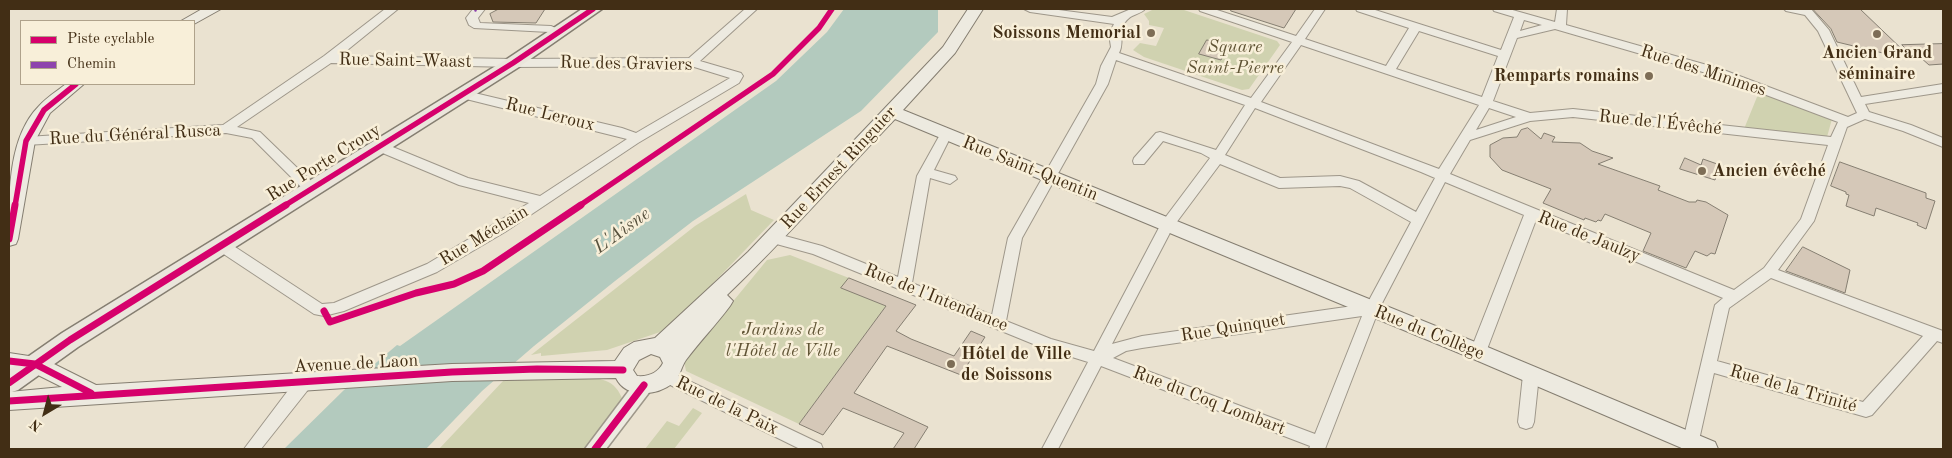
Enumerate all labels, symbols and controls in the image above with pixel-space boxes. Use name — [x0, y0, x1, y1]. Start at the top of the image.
legend — [20, 20, 195, 85]
place label: Soissons Memorial — [992, 22, 1141, 44]
marker: Soissons Memorial — [1145, 27, 1157, 39]
marker: Ancien Grand séminaire — [1871, 28, 1883, 40]
text: Piste cyclable — [67, 32, 155, 47]
park label: Square Saint-Pierre — [1186, 36, 1284, 78]
street label: Rue des Minimes — [1637, 40, 1769, 102]
place label: Ancien Grand séminaire — [1822, 42, 1932, 84]
street label: Rue Saint-Waast — [338, 49, 472, 73]
street label: Rue des Graviers — [559, 52, 693, 76]
text: Chemin — [67, 57, 116, 72]
place label: Remparts romains — [1493, 65, 1639, 87]
marker: Remparts romains — [1643, 70, 1655, 82]
street label: Rue Leroux — [503, 93, 597, 137]
street label: Rue Ernest Ringuier — [777, 102, 901, 234]
street label: Rue de l'Évêché — [1597, 106, 1723, 140]
street label: Rue Porte Crouy — [263, 119, 385, 207]
street label: Rue du Général Rusca — [48, 120, 222, 150]
street label: Rue Saint-Quentin — [959, 132, 1101, 206]
place label: Ancien évêché — [1712, 160, 1826, 182]
marker: Ancien évêché — [1696, 165, 1708, 177]
street label: Rue Méchain — [435, 201, 533, 271]
water label: L'Aisne — [589, 203, 655, 259]
street label: Rue de Jaulzy — [1534, 207, 1644, 267]
street label: Rue de l'Intendance — [861, 259, 1011, 337]
street label: Rue du Collège — [1371, 301, 1487, 365]
street label: Rue Quinquet — [1179, 309, 1287, 347]
park label: Jardins de l'Hôtel de Ville — [726, 319, 840, 362]
place label: Hôtel de Ville de Soissons — [961, 343, 1071, 386]
street label: Avenue de Laon — [293, 350, 419, 378]
marker: Hôtel de Ville de Soissons — [945, 358, 957, 370]
street label: Rue de la Trinité — [1727, 360, 1859, 418]
street label: Rue du Coq Lombart — [1130, 362, 1288, 440]
street label: Rue de la Paix — [672, 372, 782, 440]
north arrow — [20, 388, 70, 438]
text: N — [27, 416, 44, 434]

